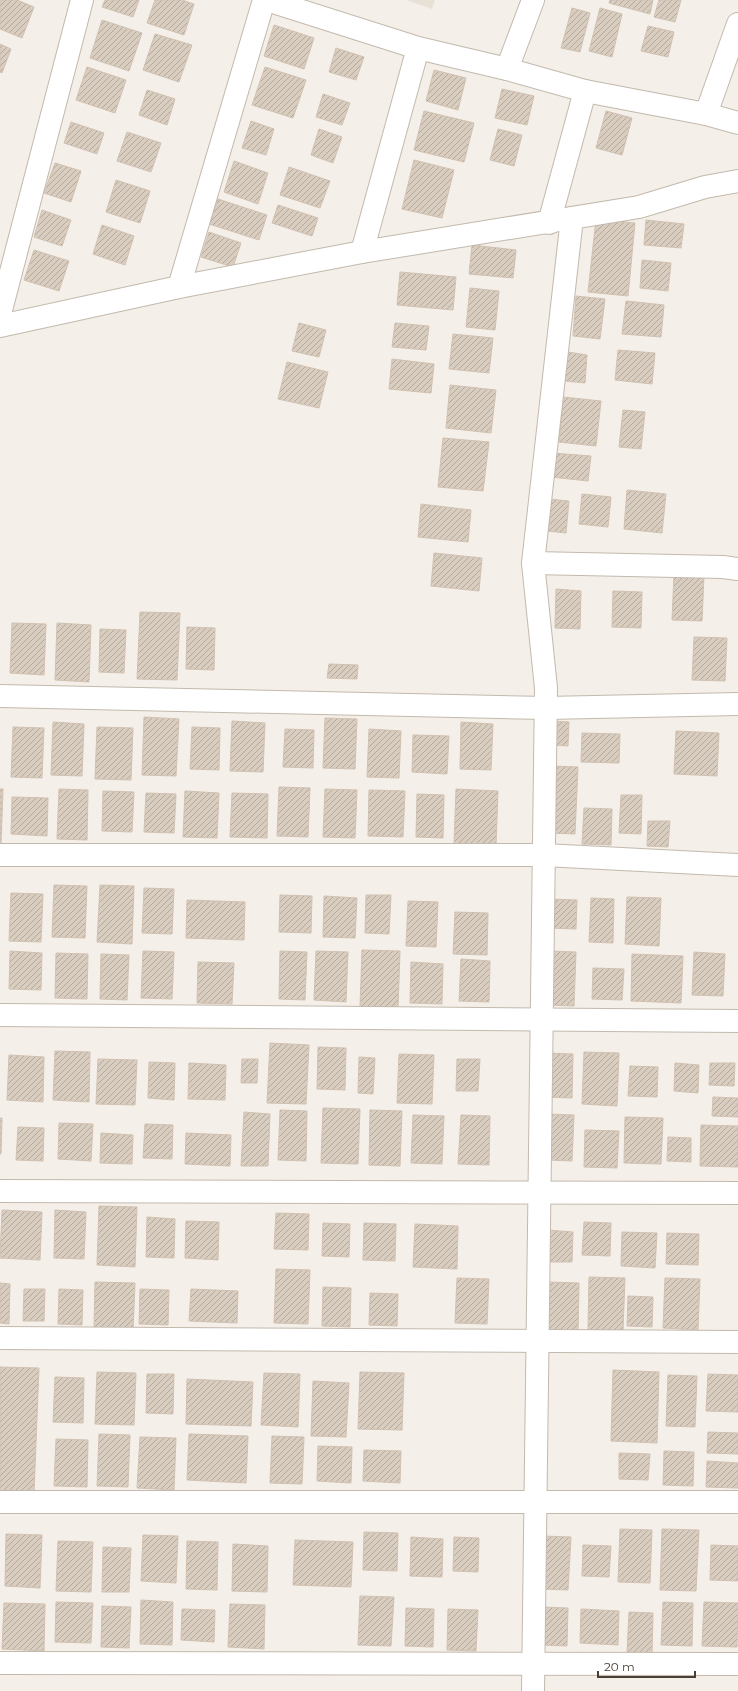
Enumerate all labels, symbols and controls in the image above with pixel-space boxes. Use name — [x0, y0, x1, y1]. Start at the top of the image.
scale bar — [598, 1653, 695, 1679]
text: 20 m — [604, 1659, 635, 1674]

